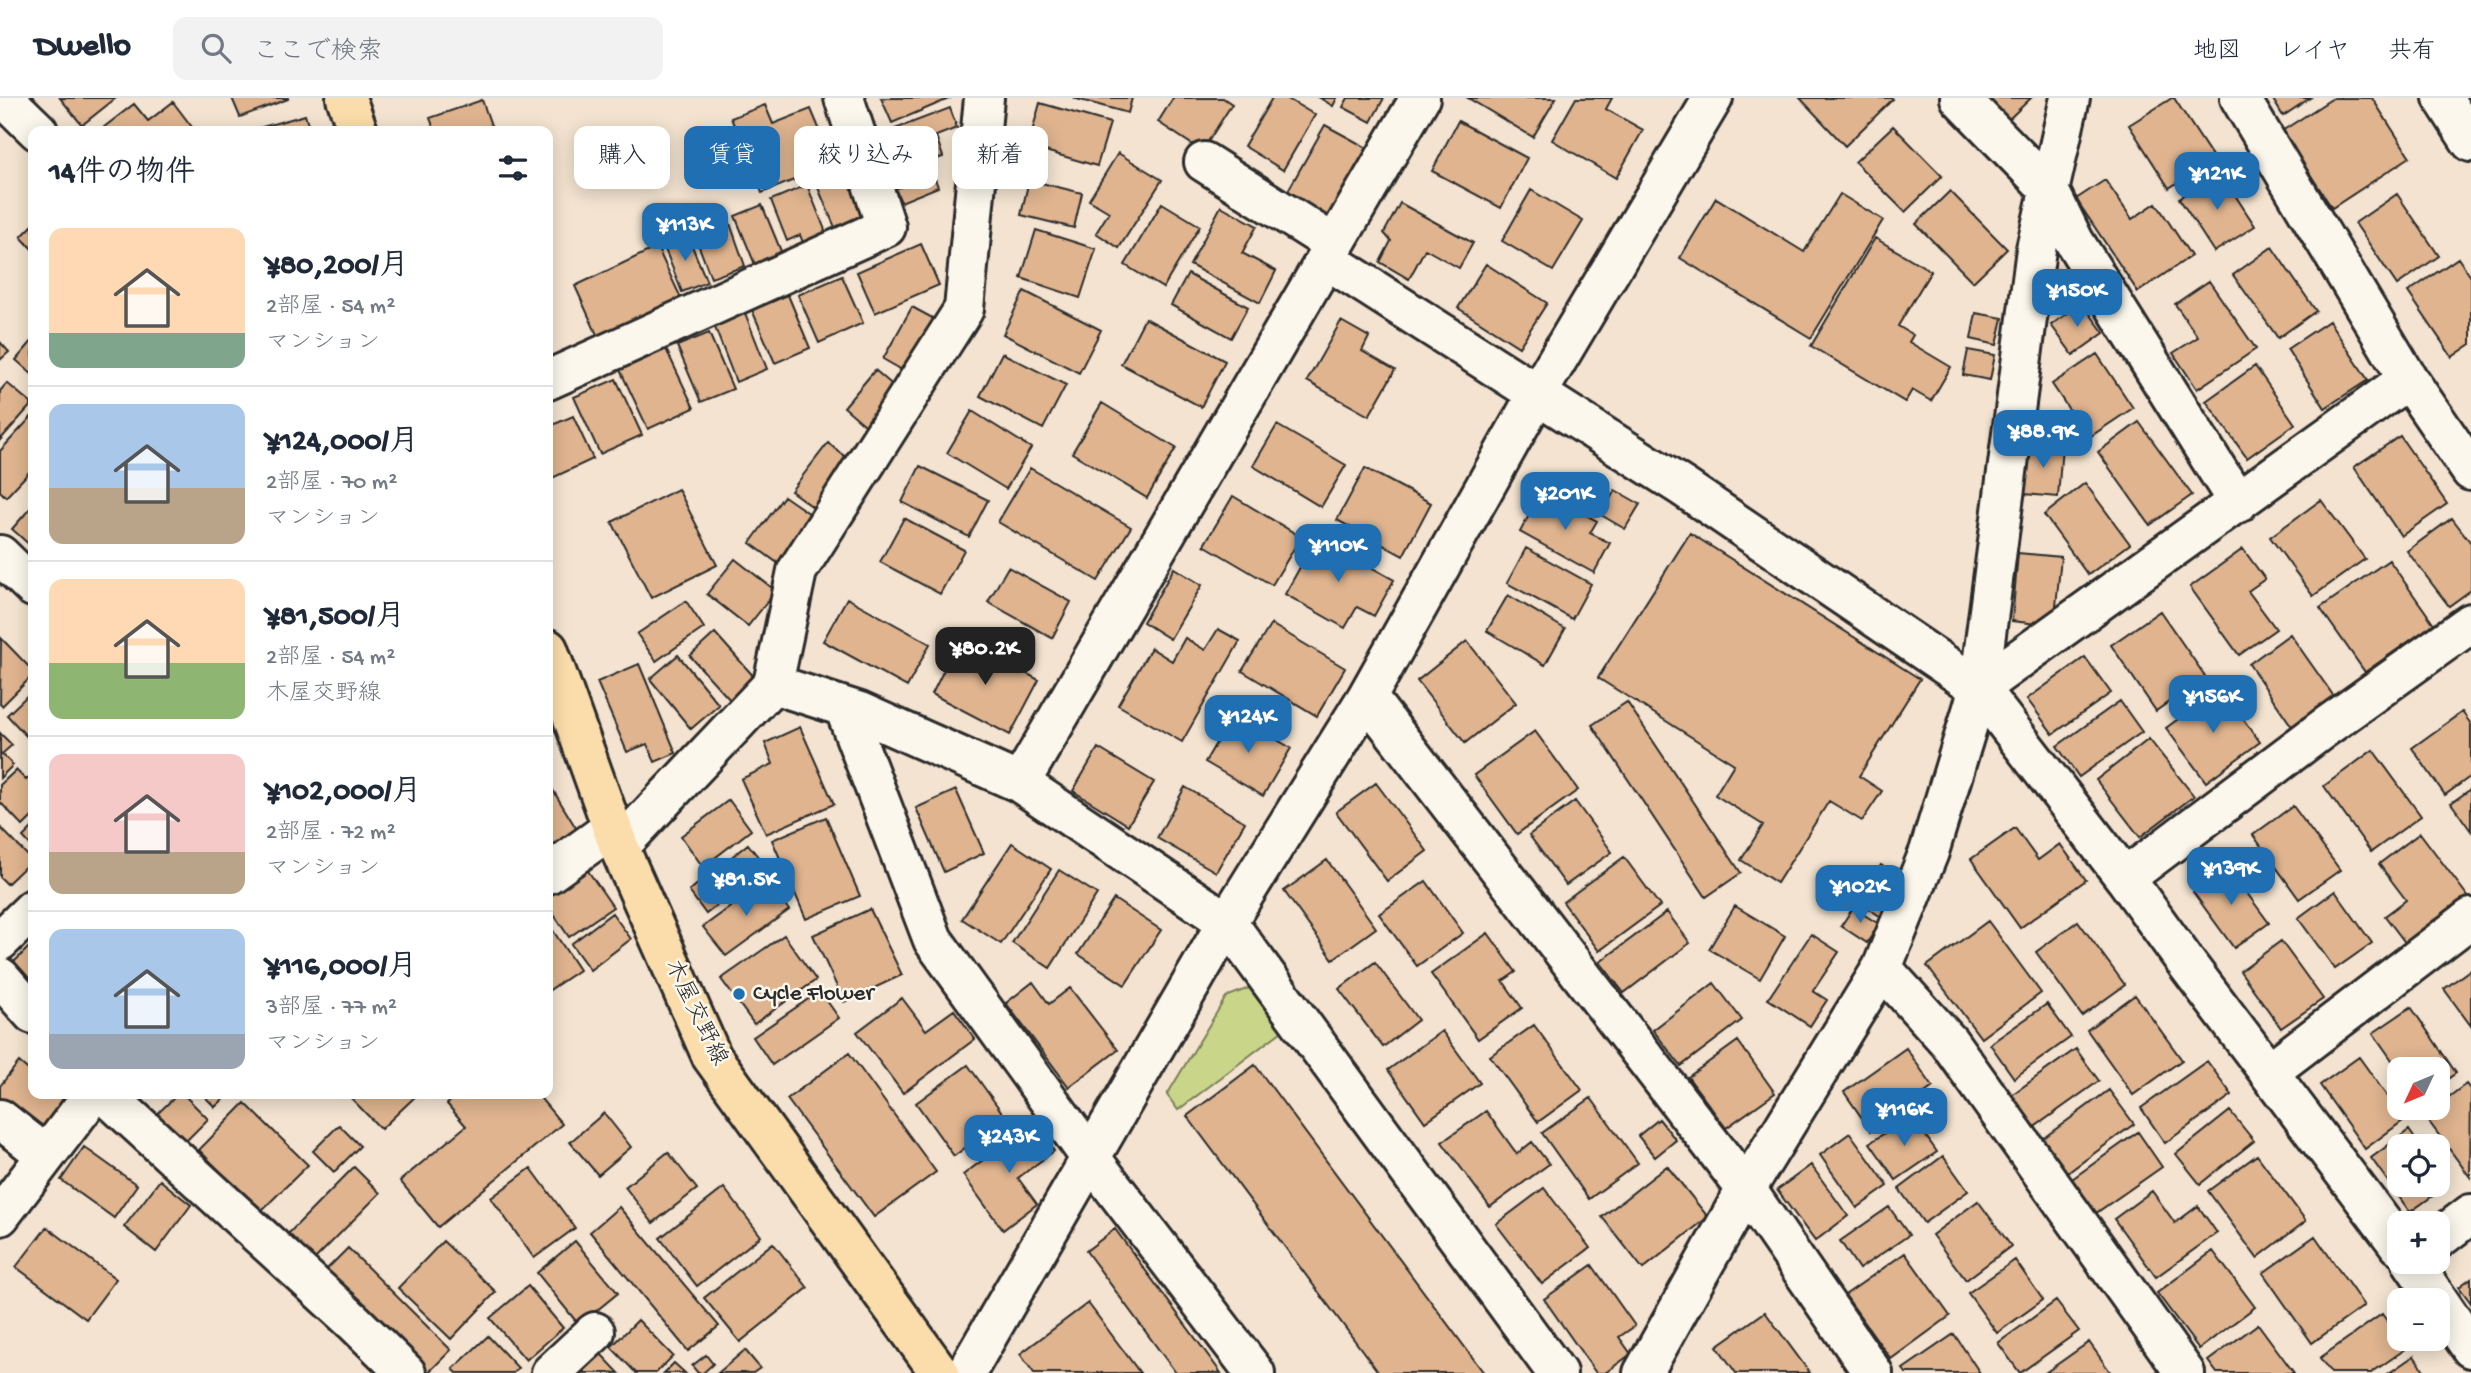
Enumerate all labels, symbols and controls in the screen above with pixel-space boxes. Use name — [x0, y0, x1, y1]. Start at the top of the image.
search box — [173, 17, 663, 80]
text: Dwello — [35, 29, 131, 67]
icon: search — [197, 29, 235, 67]
text: ここで検索 — [253, 38, 383, 69]
text: 地図 — [2193, 38, 2241, 67]
text: レイヤ — [2279, 38, 2350, 67]
text: 共有 — [2388, 38, 2436, 67]
chip: 購入 — [574, 126, 670, 189]
chip: 賃貸 — [684, 126, 780, 189]
chip: 絞り込み — [794, 126, 938, 189]
chip: 新着 — [952, 126, 1048, 189]
icon: filters — [494, 149, 532, 187]
pin: ¥121K — [2168, 152, 2266, 212]
text: 14件の物件 — [49, 157, 195, 192]
text: ¥121K — [2190, 161, 2244, 188]
pin: ¥113K — [636, 204, 734, 263]
text: ¥113K — [658, 212, 712, 239]
text: ¥80,200/月 — [266, 250, 409, 285]
icon: home — [105, 256, 189, 340]
pin: ¥150K — [2028, 270, 2126, 329]
text: ¥150K — [2048, 278, 2106, 305]
text: 2部屋 · 54 m² — [266, 294, 395, 321]
text: マンション — [266, 330, 380, 357]
pin: ¥88.9K — [1986, 410, 2100, 470]
text: ¥88.9K — [2009, 419, 2077, 446]
text: ¥124,000/月 — [266, 426, 419, 461]
icon: home — [105, 432, 189, 516]
text: 2部屋 · 70 m² — [266, 470, 397, 497]
pin: ¥201K — [1516, 472, 1614, 532]
text: ¥201K — [1537, 481, 1593, 508]
text: マンション — [266, 506, 380, 533]
pin: ¥110K — [1289, 524, 1387, 584]
text: ¥110K — [1311, 533, 1365, 560]
text: ¥81,500/月 — [266, 601, 405, 636]
icon: home — [105, 607, 189, 691]
pin: ¥80.2K — [928, 628, 1042, 687]
text: ¥80.2K — [951, 636, 1019, 663]
text: 2部屋 · 54 m² — [266, 645, 395, 672]
pin: ¥156K — [2164, 676, 2262, 735]
text: 木屋交野線 — [266, 681, 381, 708]
text: ¥156K — [2185, 684, 2241, 711]
pin: ¥124K — [1199, 696, 1297, 755]
text: ¥124K — [1221, 704, 1275, 731]
text: ¥102,000/月 — [266, 776, 422, 811]
icon: home — [105, 782, 189, 866]
text: 2部屋 · 72 m² — [266, 820, 396, 847]
pin: ¥139K — [2182, 848, 2280, 907]
text: マンション — [266, 856, 380, 883]
text: ¥139K — [2203, 856, 2259, 883]
pin: ¥81.5K — [689, 858, 803, 918]
pin: ¥102K — [1811, 866, 1909, 925]
text: ¥81.5K — [714, 867, 778, 894]
text: ¥102K — [1832, 874, 1888, 901]
text: ¥116,000/月 — [266, 951, 417, 986]
street label: 木屋交野線 — [658, 955, 733, 1071]
icon: home — [105, 957, 189, 1041]
place label: Cycle Flower — [753, 981, 875, 1008]
marker: Cycle Flower — [731, 986, 747, 1002]
text: 3部屋 · 77 m² — [266, 995, 397, 1022]
text: マンション — [266, 1031, 380, 1058]
north arrow — [2387, 1057, 2450, 1120]
map controls — [2387, 1057, 2450, 1351]
pin: ¥116K — [1855, 1088, 1953, 1148]
text: ¥116K — [1877, 1097, 1931, 1124]
pin: ¥243K — [960, 1116, 1058, 1175]
text: ¥243K — [980, 1124, 1038, 1151]
button: locate — [2387, 1134, 2450, 1197]
button: + — [2387, 1211, 2450, 1274]
button: − — [2387, 1288, 2450, 1351]

